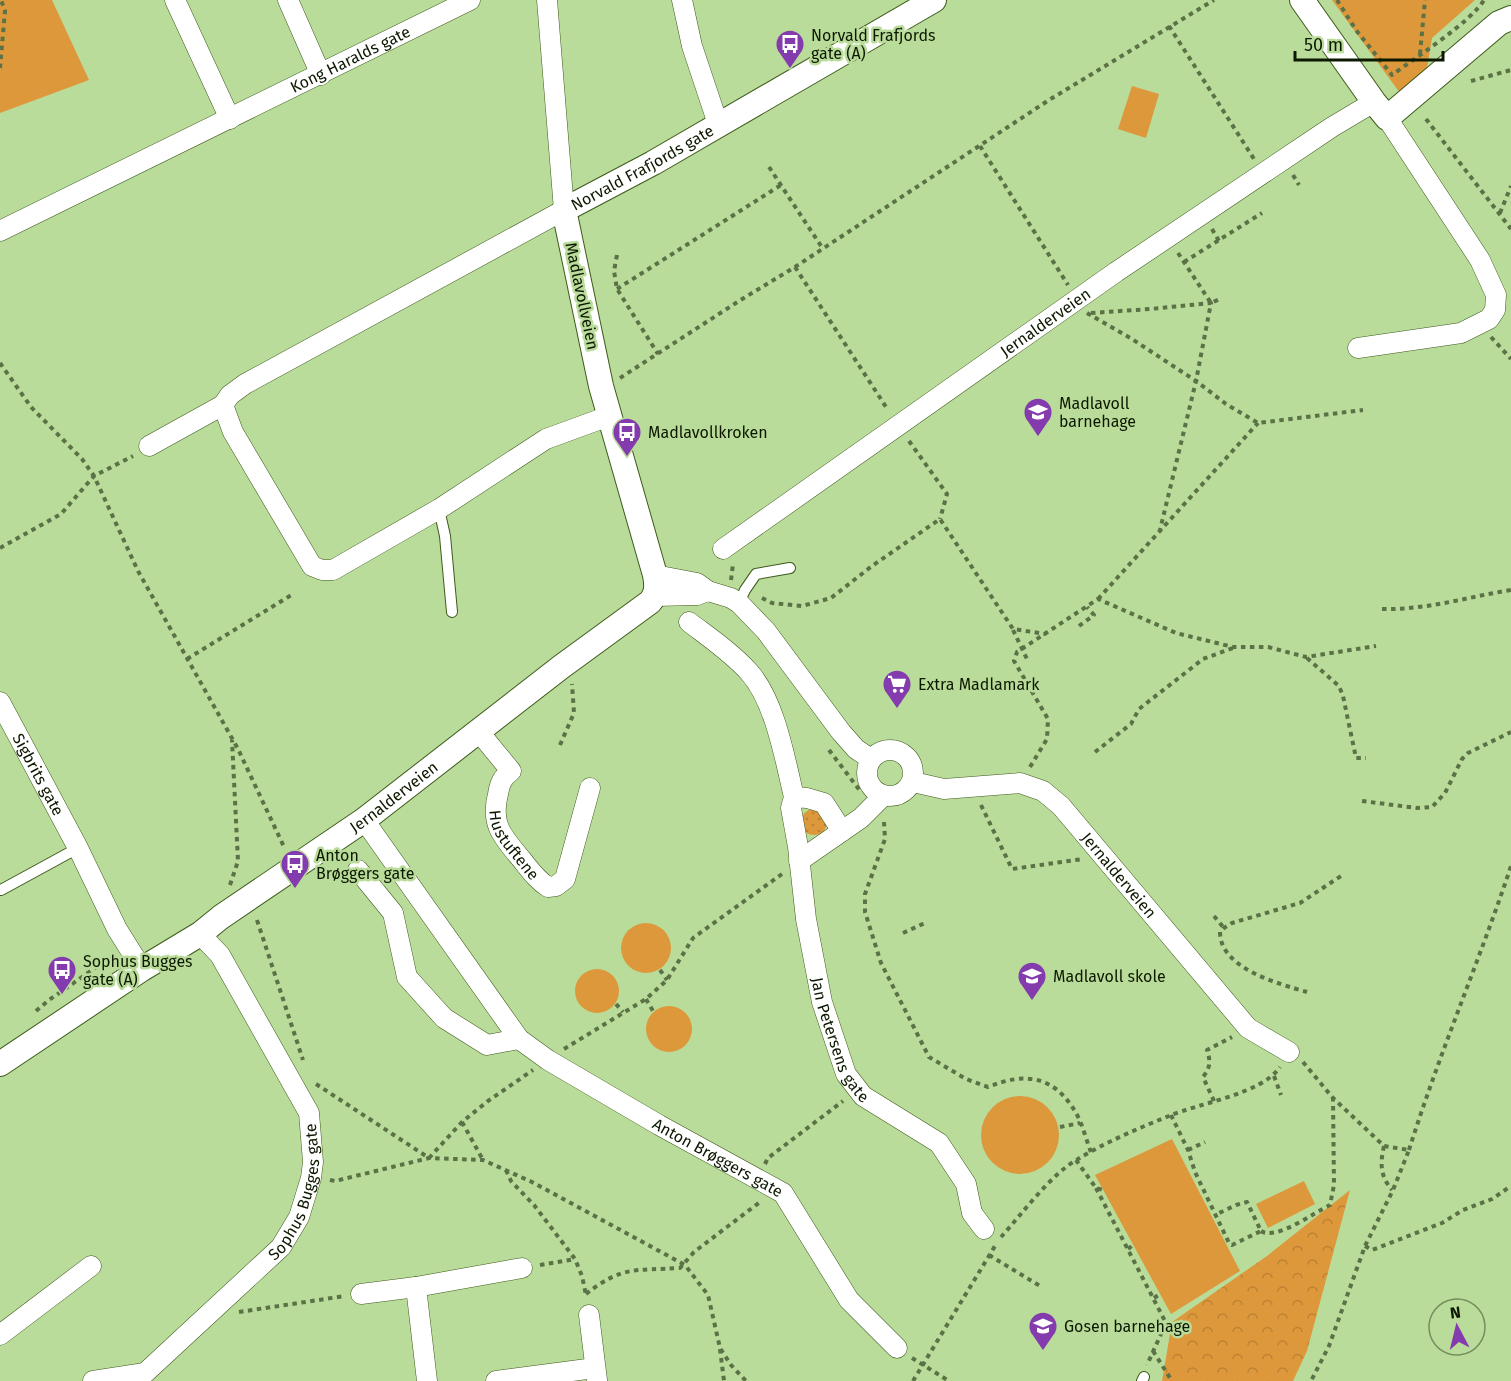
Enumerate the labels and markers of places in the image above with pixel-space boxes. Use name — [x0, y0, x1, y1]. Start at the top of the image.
place label: Norvald Frafjords gate (A) — [811, 26, 936, 63]
bus stop icon: Norvald Frafjords gate (A) — [774, 28, 806, 70]
place label: Madlavoll barnehage — [1059, 394, 1136, 431]
school or university icon: Madlavoll barnehage — [1022, 396, 1054, 438]
bus stop icon: Madlavollkroken — [611, 416, 643, 458]
place label: Madlavollkroken — [648, 423, 768, 442]
supermarket icon: Extra Madlamark — [881, 668, 913, 710]
place label: Extra Madlamark — [918, 675, 1040, 694]
place label: Anton Brøggers gate — [316, 846, 415, 883]
bus stop icon: Anton Brøggers gate — [279, 848, 311, 890]
place label: Sophus Bugges gate (A) — [83, 952, 193, 989]
bus stop icon: Sophus Bugges gate (A) — [46, 954, 78, 996]
school or university icon: Madlavoll skole — [1016, 960, 1048, 1002]
place label: Madlavoll skole — [1053, 967, 1166, 986]
school or university icon: Gosen barnehage — [1027, 1310, 1059, 1352]
place label: Gosen barnehage — [1064, 1317, 1190, 1336]

